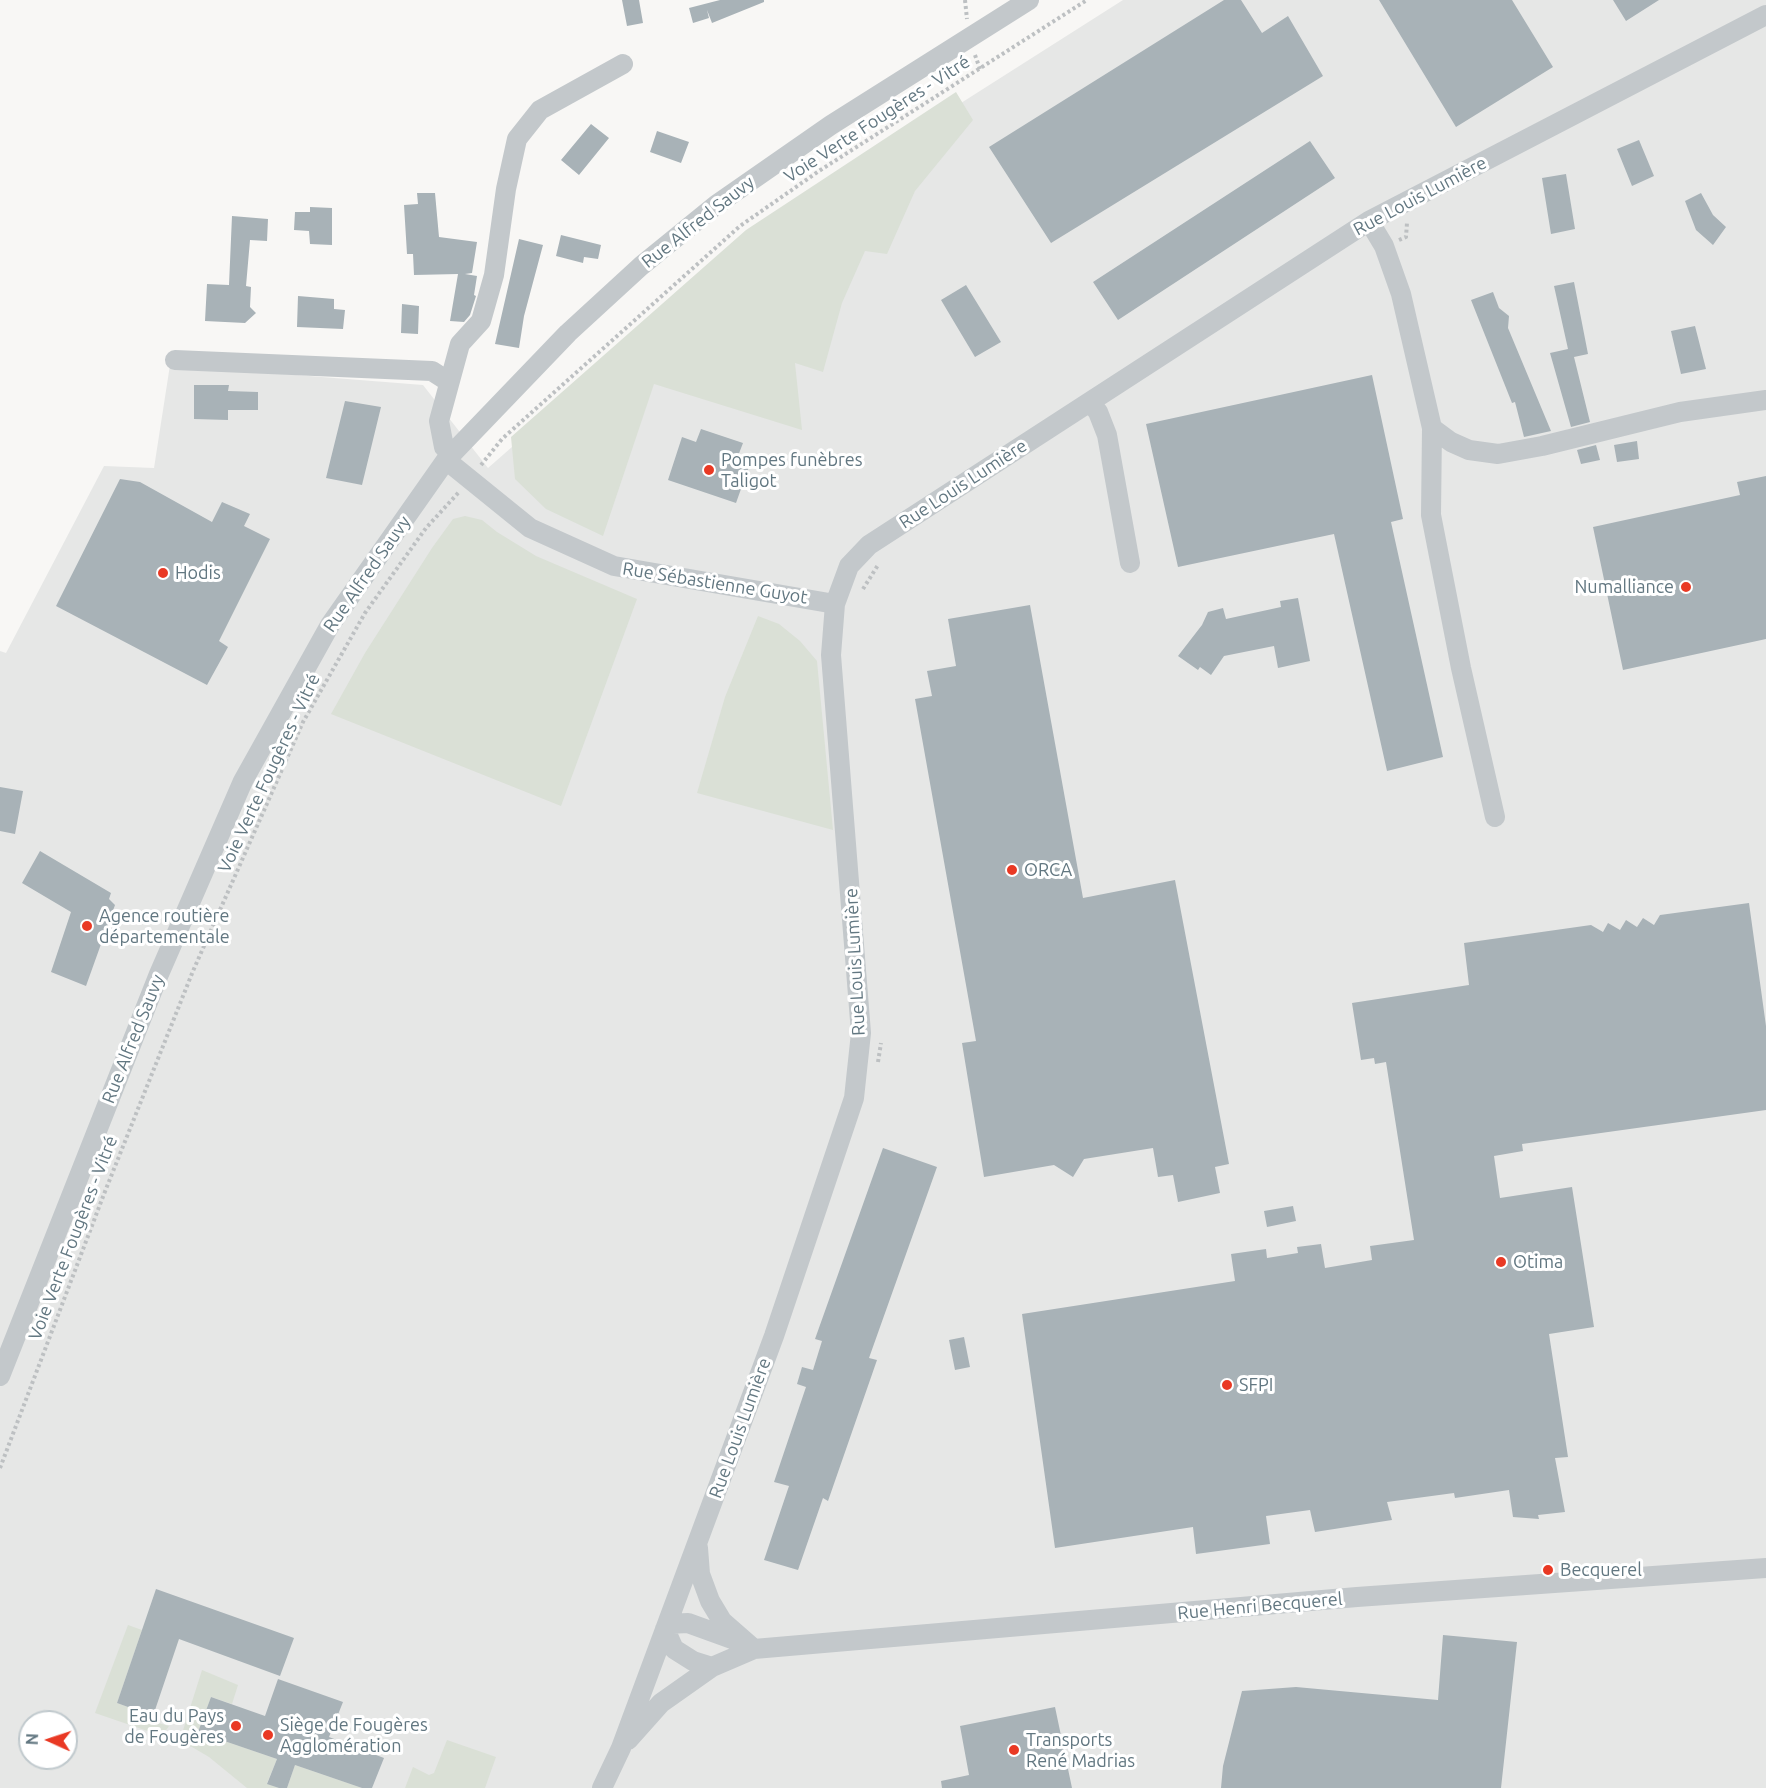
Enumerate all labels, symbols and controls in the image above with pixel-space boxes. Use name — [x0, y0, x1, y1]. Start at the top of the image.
street label: Voie Verte Fougères - Vitré — [780, 51, 974, 187]
street label: Rue Louis Lumière — [1350, 152, 1490, 240]
street label: Rue Alfred Sauvy — [637, 171, 759, 273]
street label: Rue Louis Lumière — [895, 435, 1031, 533]
place label: Pompes funèbres Taligot — [721, 449, 862, 492]
marker: Pompes funèbres Taligot — [702, 463, 716, 477]
street label: Rue Alfred Sauvy — [319, 512, 415, 636]
street label: Rue Sébastienne Guyot — [621, 558, 809, 608]
place label: Hodis — [175, 562, 221, 584]
marker: Hodis — [156, 566, 170, 580]
place label: Numalliance — [1574, 576, 1674, 598]
marker: Numalliance — [1679, 580, 1693, 594]
street label: Voie Verte Fougères - Vitré — [213, 670, 325, 876]
place label: ORCA — [1024, 859, 1072, 881]
marker: ORCA — [1005, 863, 1019, 877]
street label: Rue Louis Lumière — [840, 888, 870, 1036]
place label: Agence routière départementale — [99, 905, 230, 948]
marker: Agence routière départementale — [80, 919, 94, 933]
street label: Rue Alfred Sauvy — [97, 971, 169, 1107]
street label: Voie Verte Fougères - Vitré — [24, 1133, 122, 1343]
place label: Otima — [1513, 1251, 1563, 1273]
marker: Otima — [1494, 1255, 1508, 1269]
street label: Rue Louis Lumière — [705, 1355, 775, 1501]
place label: SFPI — [1239, 1374, 1273, 1396]
marker: SFPI — [1220, 1378, 1234, 1392]
place label: Becquerel — [1560, 1559, 1642, 1581]
marker: Becquerel — [1541, 1563, 1555, 1577]
street label: Rue Henri Becquerel — [1177, 1588, 1343, 1624]
place label: Eau du Pays de Fougères — [124, 1705, 224, 1748]
north arrow — [18, 1710, 78, 1770]
place label: Siège de Fougères Agglomération — [280, 1714, 428, 1756]
marker: Eau du Pays de Fougères — [229, 1719, 243, 1733]
marker: Siège de Fougères Agglomération — [261, 1728, 275, 1742]
place label: Transports René Madrias — [1026, 1729, 1135, 1772]
text: N — [23, 1733, 41, 1746]
marker: Transports René Madrias — [1007, 1743, 1021, 1757]

